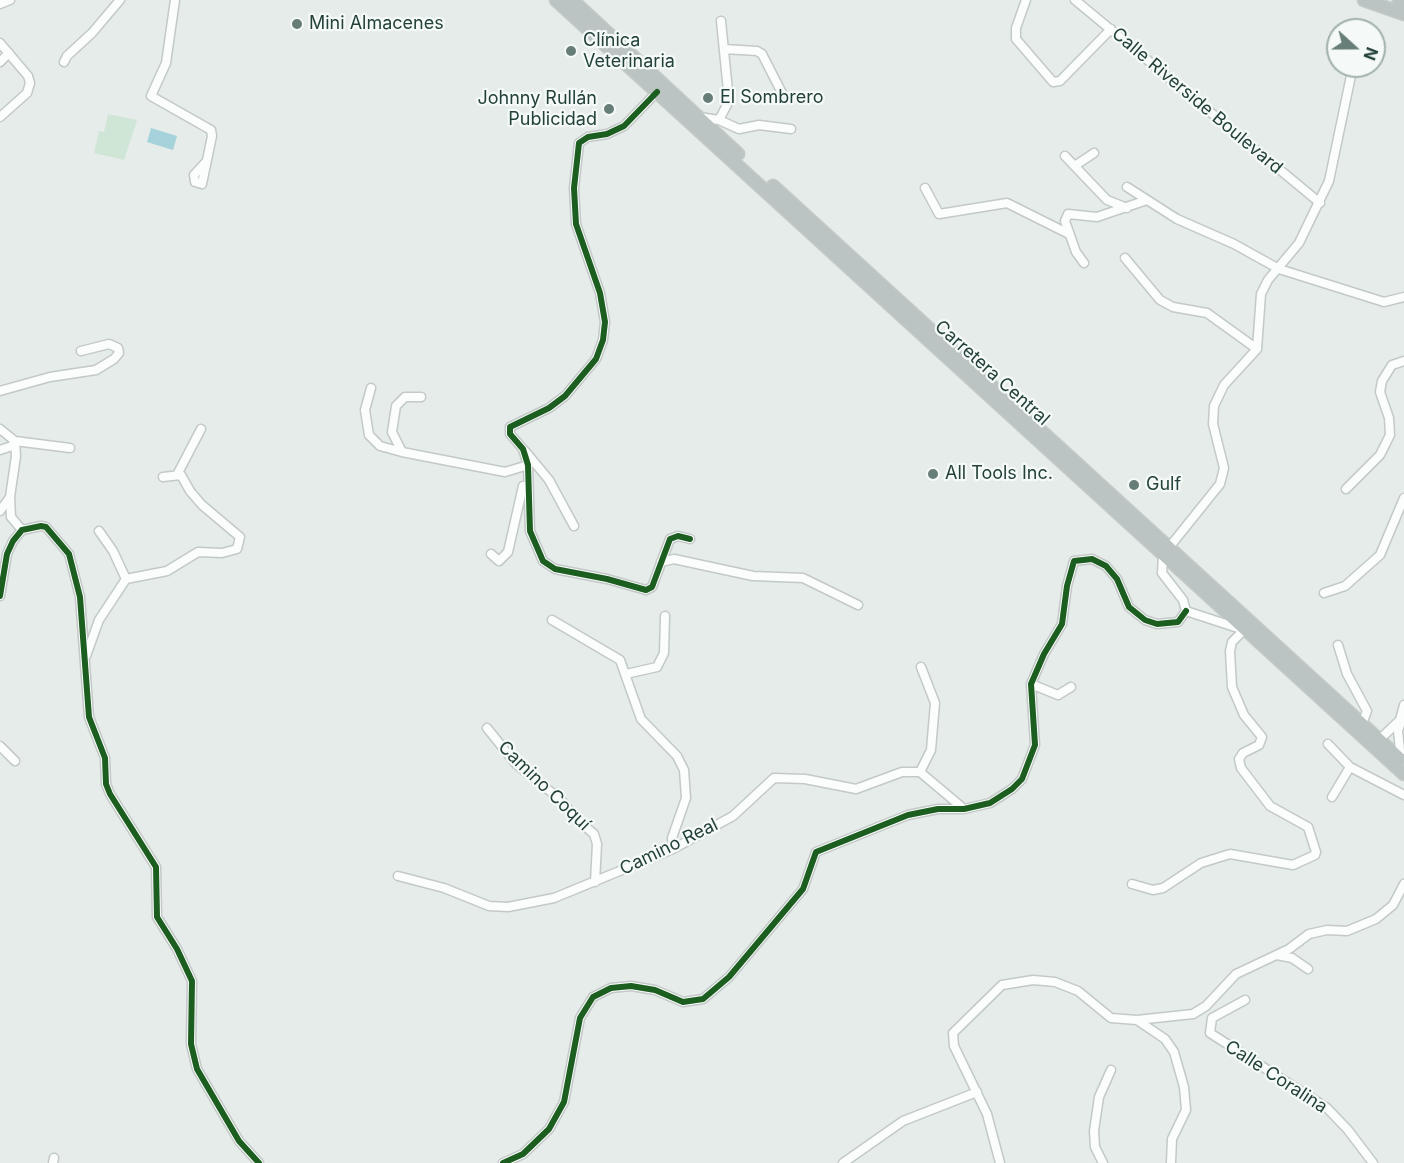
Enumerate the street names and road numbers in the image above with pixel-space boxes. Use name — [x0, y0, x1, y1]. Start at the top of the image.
street label: Calle Riverside Boulevard — [1107, 23, 1287, 179]
street label: Carretera Central — [930, 316, 1054, 430]
street label: Camino Coquí — [493, 737, 595, 835]
street label: Camino Real — [616, 814, 722, 880]
street label: Calle Coralina — [1221, 1036, 1331, 1118]

